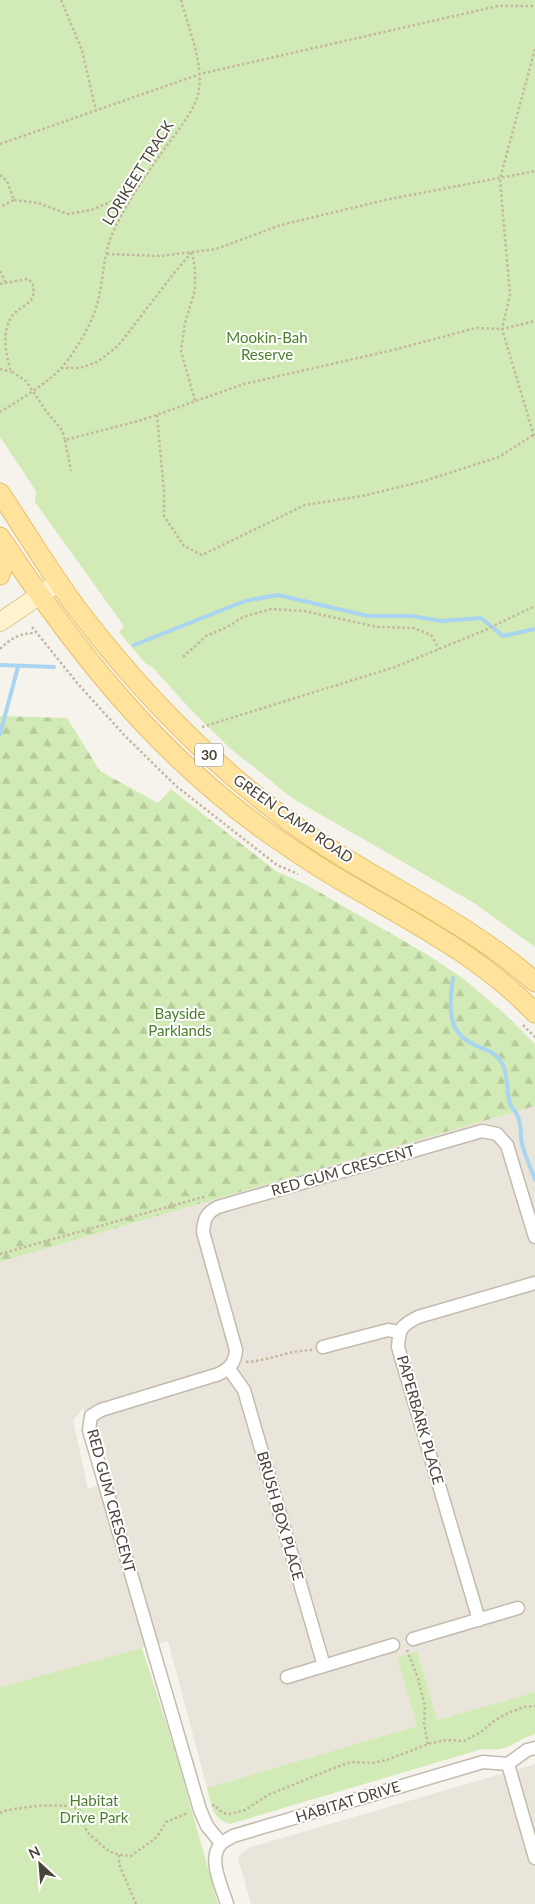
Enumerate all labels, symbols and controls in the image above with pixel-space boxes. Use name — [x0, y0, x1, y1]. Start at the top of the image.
street label: LORIKEET TRACK — [98, 117, 177, 228]
park label: Mookin-Bah Reserve — [226, 328, 308, 363]
road number: 30 — [195, 744, 223, 766]
street label: GREEN CAMP ROAD — [230, 770, 357, 866]
park label: Bayside Parklands — [148, 1004, 212, 1039]
street label: RED GUM CRESCENT — [269, 1141, 417, 1199]
street label: PAPERBARK PLACE — [394, 1353, 448, 1486]
street label: RED GUM CRESCENT — [84, 1427, 140, 1575]
street label: BRUSH BOX PLACE — [254, 1449, 308, 1582]
street label: HABITAT DRIVE — [293, 1777, 402, 1826]
park label: Habitat Drive Park — [60, 1791, 129, 1826]
north arrow — [15, 1839, 65, 1889]
text: N — [26, 1842, 43, 1862]

